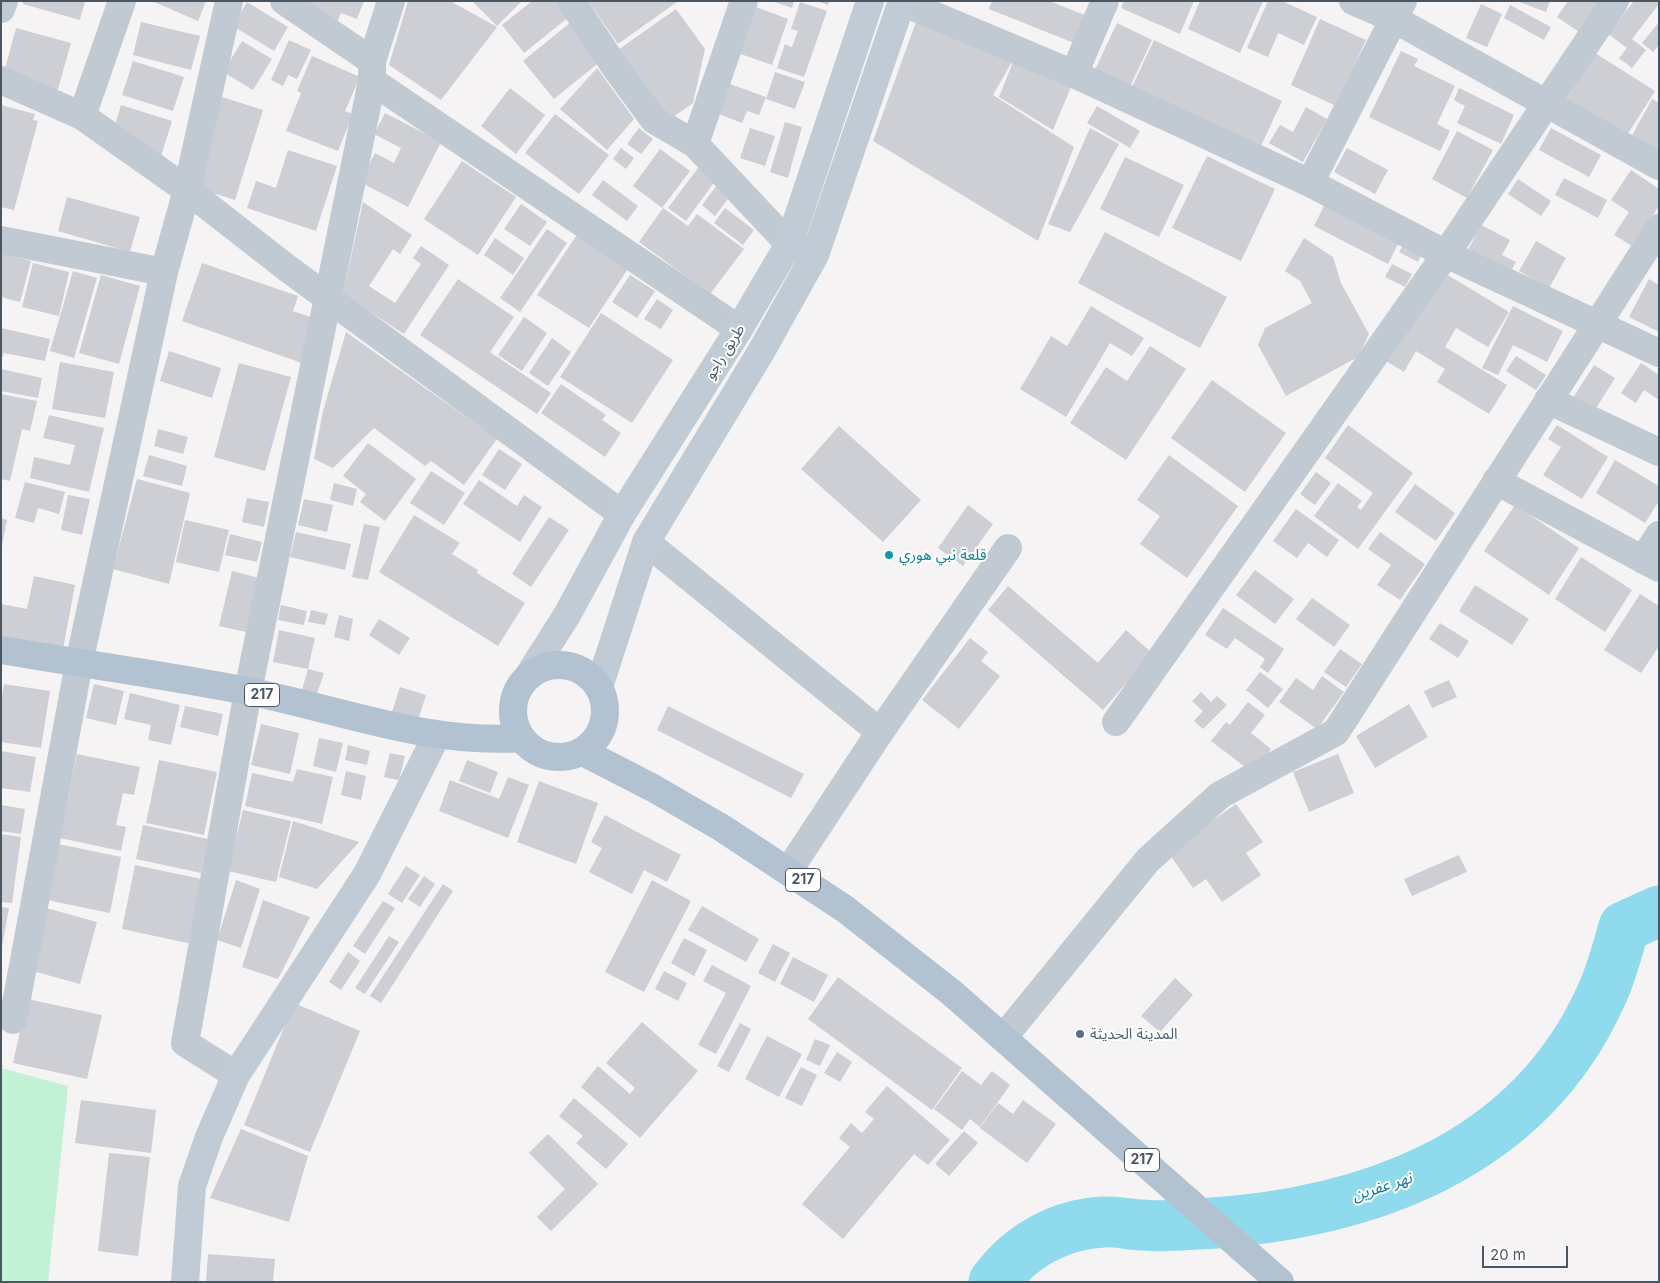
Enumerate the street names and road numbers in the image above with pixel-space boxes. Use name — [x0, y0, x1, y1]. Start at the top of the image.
street label: طريق راجو — [701, 321, 749, 383]
road number: 217 — [244, 684, 280, 706]
road number: 217 — [786, 868, 820, 892]
road number: 217 — [1124, 1148, 1160, 1172]

